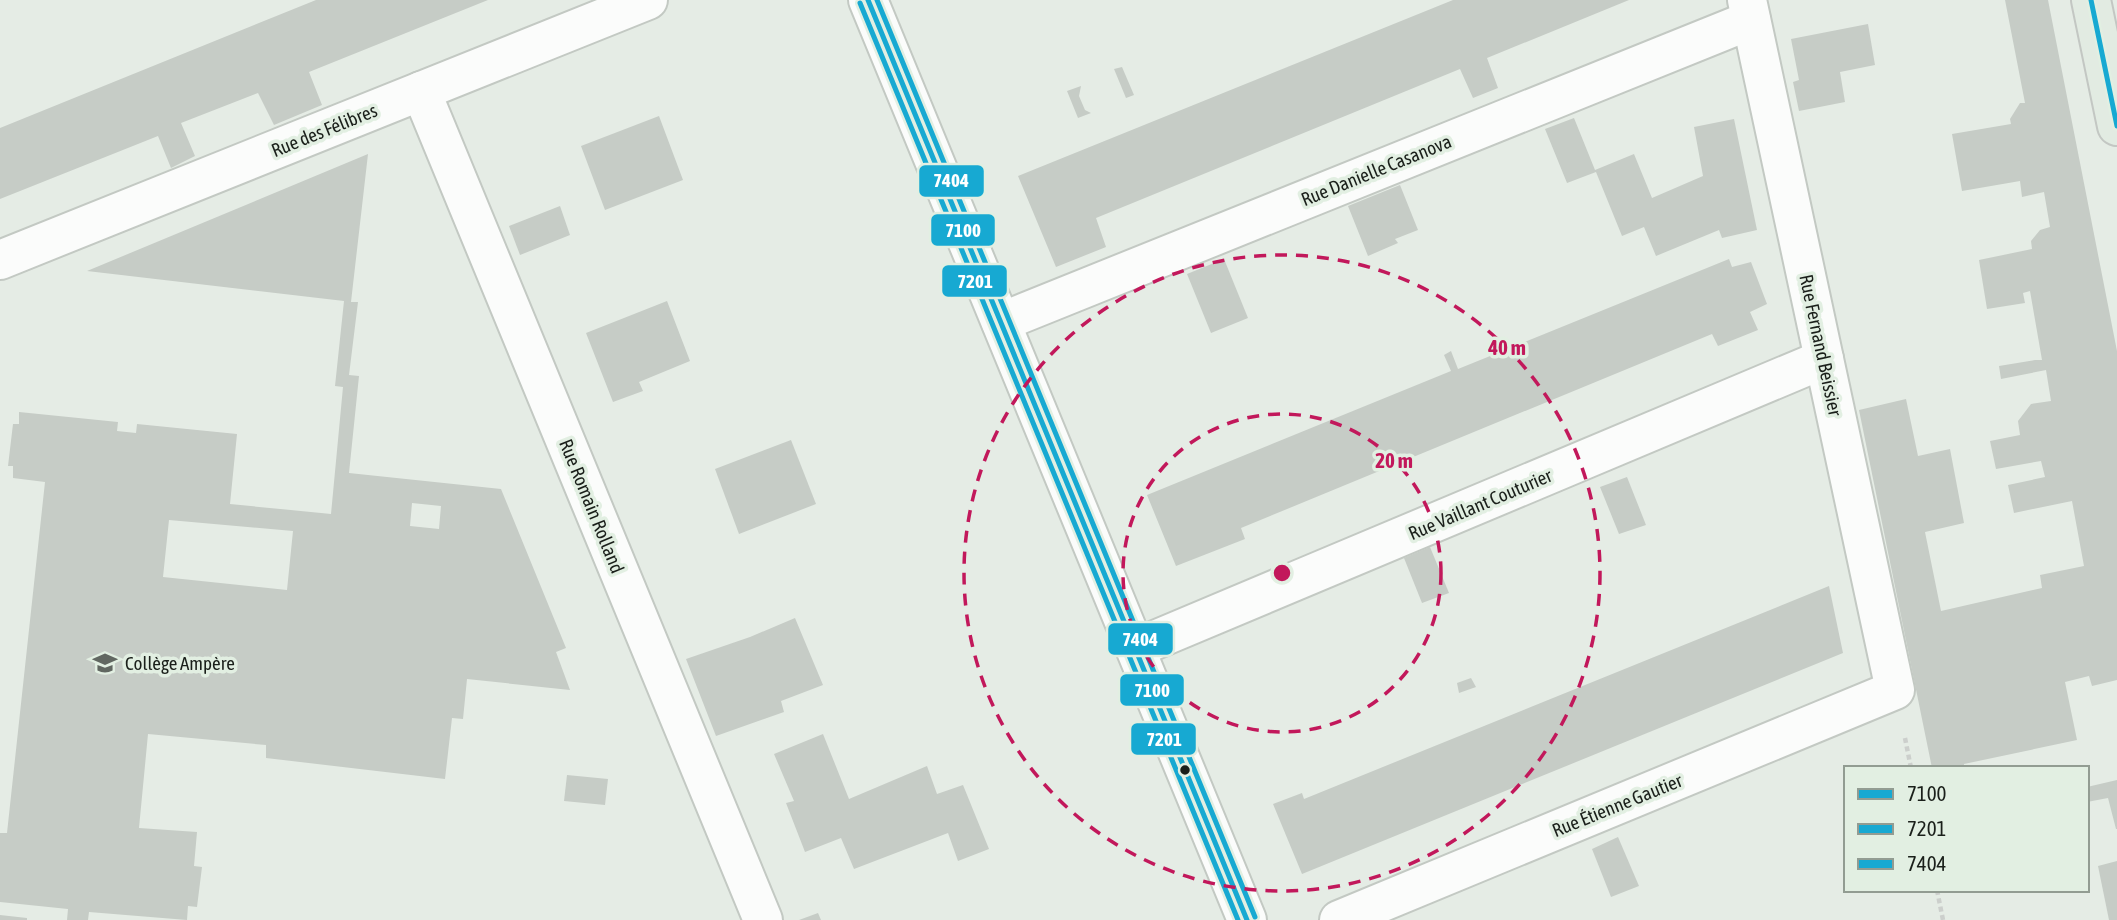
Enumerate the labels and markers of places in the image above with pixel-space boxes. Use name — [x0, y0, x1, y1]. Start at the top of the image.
centre of rings — [1270, 561, 1294, 585]
school or university icon: Collège Ampère — [91, 649, 119, 677]
place label: Collège Ampère — [125, 652, 235, 674]
unlabelled marker — [1178, 763, 1192, 777]

